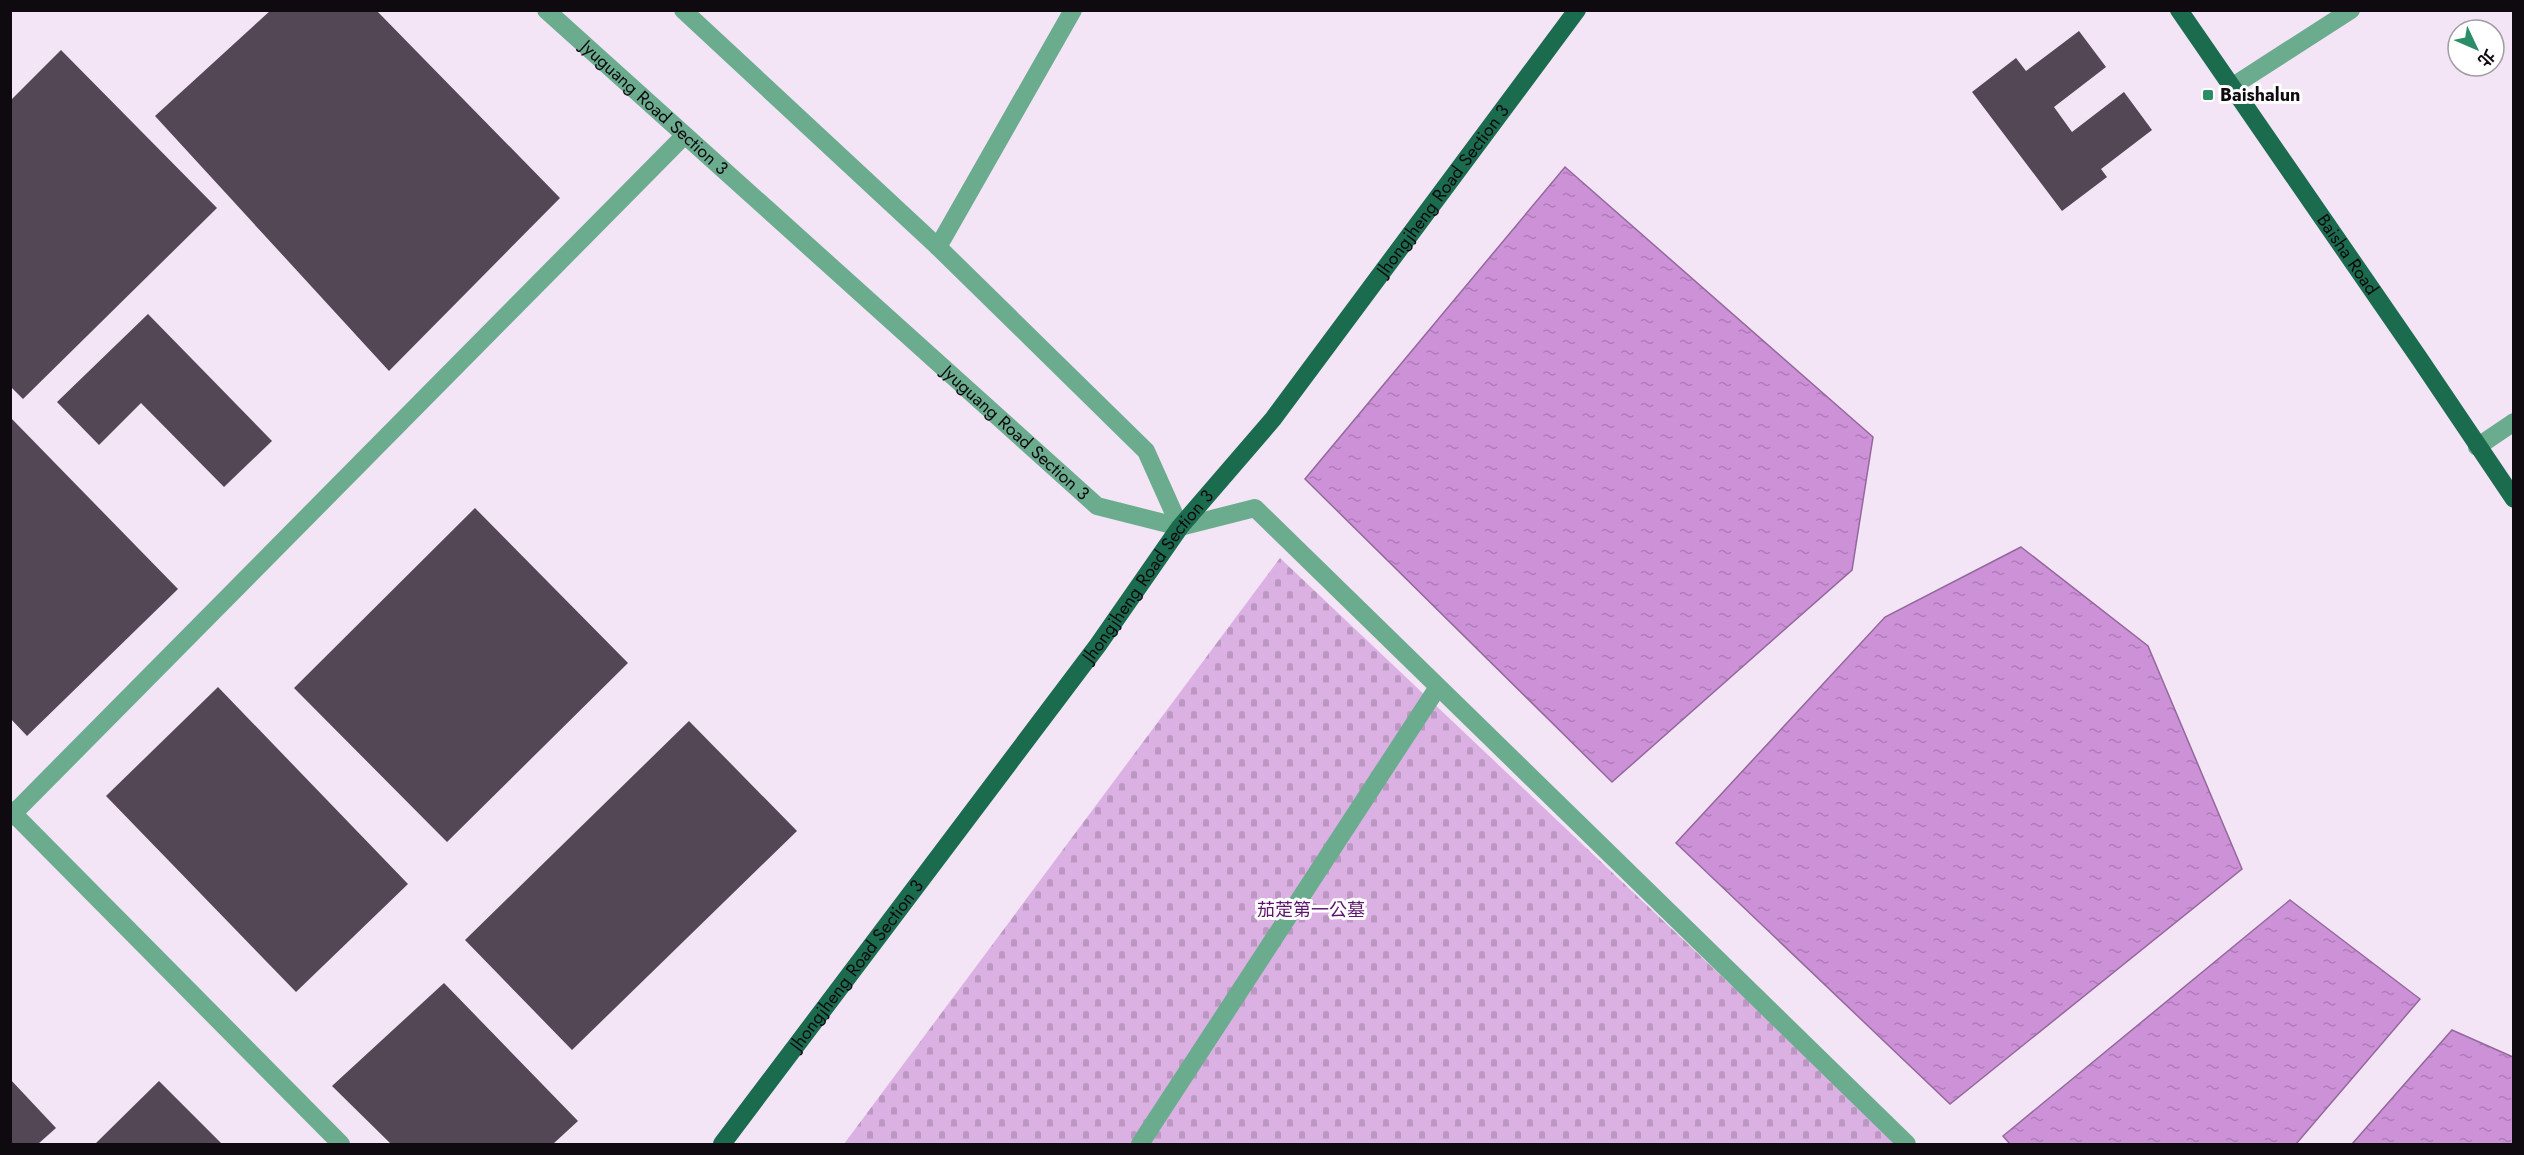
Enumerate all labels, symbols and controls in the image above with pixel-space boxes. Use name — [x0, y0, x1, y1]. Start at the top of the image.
north arrow — [2446, 18, 2506, 78]
street label: Jyuguang Road Section 3 — [573, 33, 734, 181]
text: 北 — [2473, 44, 2500, 72]
place label: Baishalun — [2220, 82, 2300, 108]
marker: Baishalun — [2201, 88, 2215, 102]
street label: Jhongjheng Road Section 3 — [1369, 99, 1516, 283]
street label: Baisha Road — [2310, 209, 2385, 300]
street label: Jyuguang Road Section 3 — [935, 358, 1095, 506]
street label: Jhongjheng Road Section 3 — [1075, 484, 1220, 670]
street label: Jhongjheng Road Section 3 — [783, 874, 930, 1058]
park label: 茄萣第一公墓 — [1257, 897, 1365, 923]

